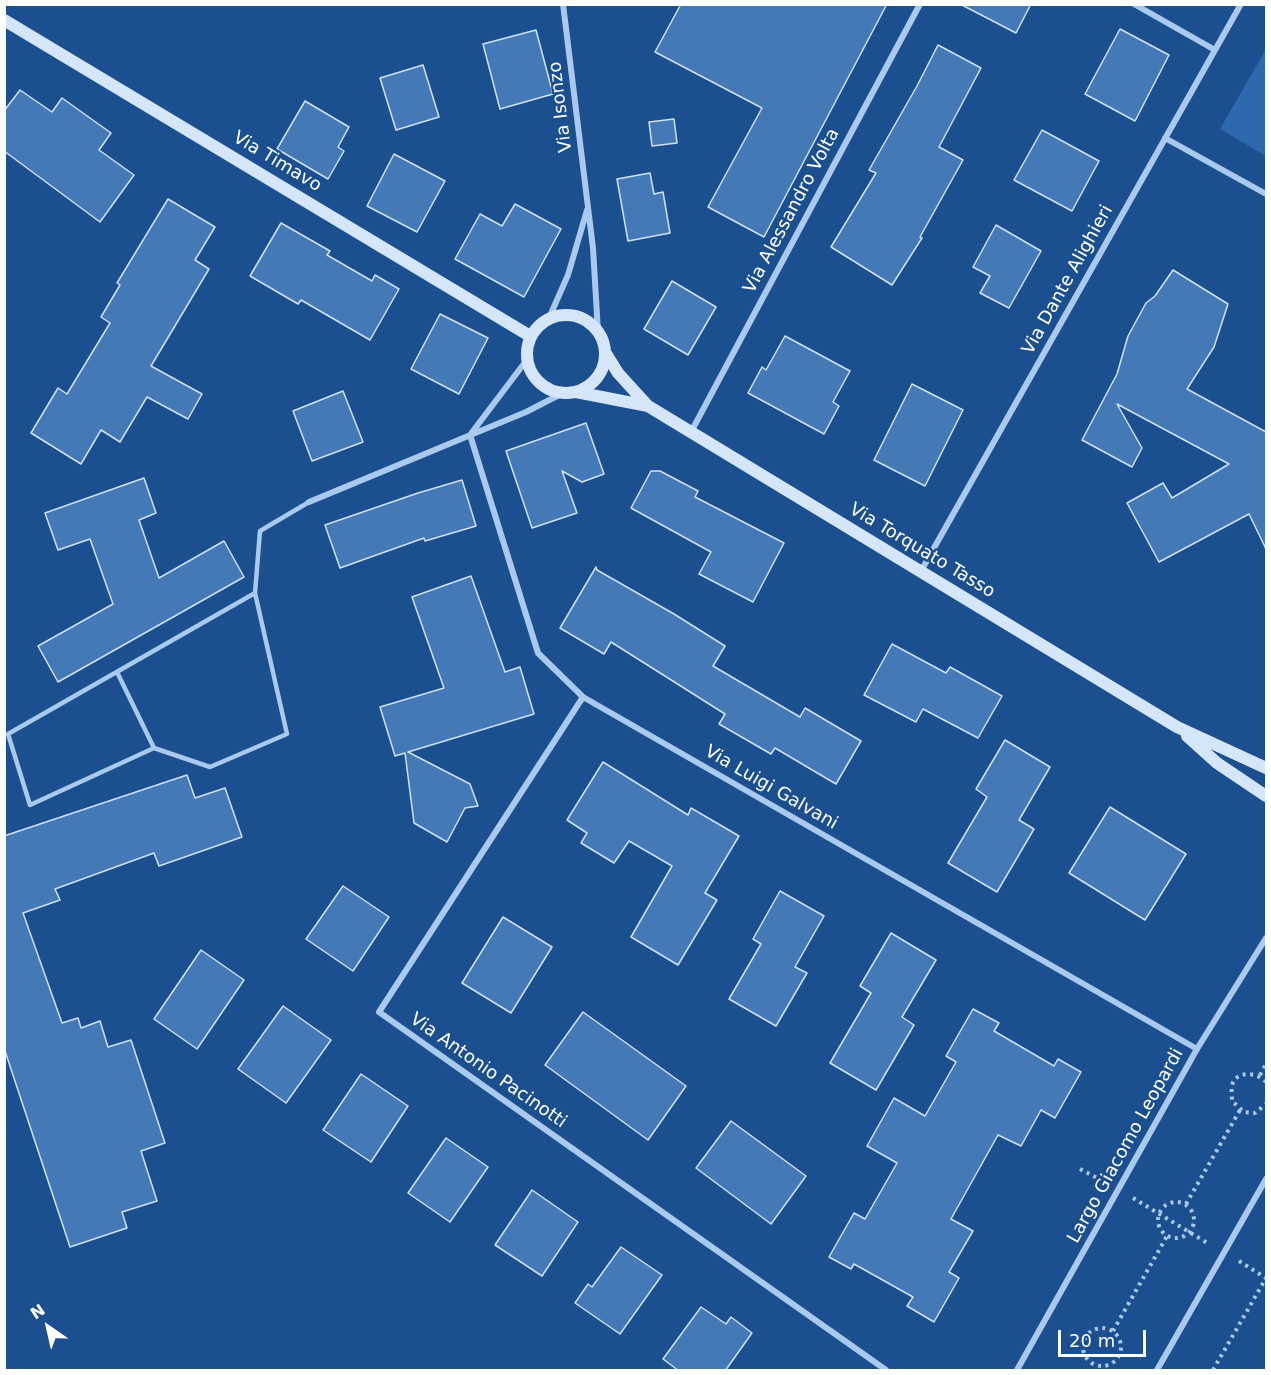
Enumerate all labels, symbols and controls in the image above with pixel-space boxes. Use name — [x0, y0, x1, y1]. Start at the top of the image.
street label: Via Isonzo — [545, 60, 577, 154]
street label: Via Alessandro Volta — [739, 125, 845, 297]
street label: Via Timavo — [229, 127, 325, 197]
street label: Via Dante Alighieri — [1018, 202, 1118, 358]
street label: Via Torquato Tasso — [845, 499, 999, 603]
street label: Via Luigi Galvani — [701, 741, 841, 835]
street label: Via Antonio Pacinotti — [406, 1009, 570, 1133]
street label: Largo Giacomo Leopardi — [1063, 1045, 1189, 1247]
north arrow — [18, 1297, 78, 1357]
text: N — [27, 1300, 49, 1323]
scale bar — [1061, 1318, 1150, 1356]
text: 20 m — [1069, 1330, 1115, 1351]

